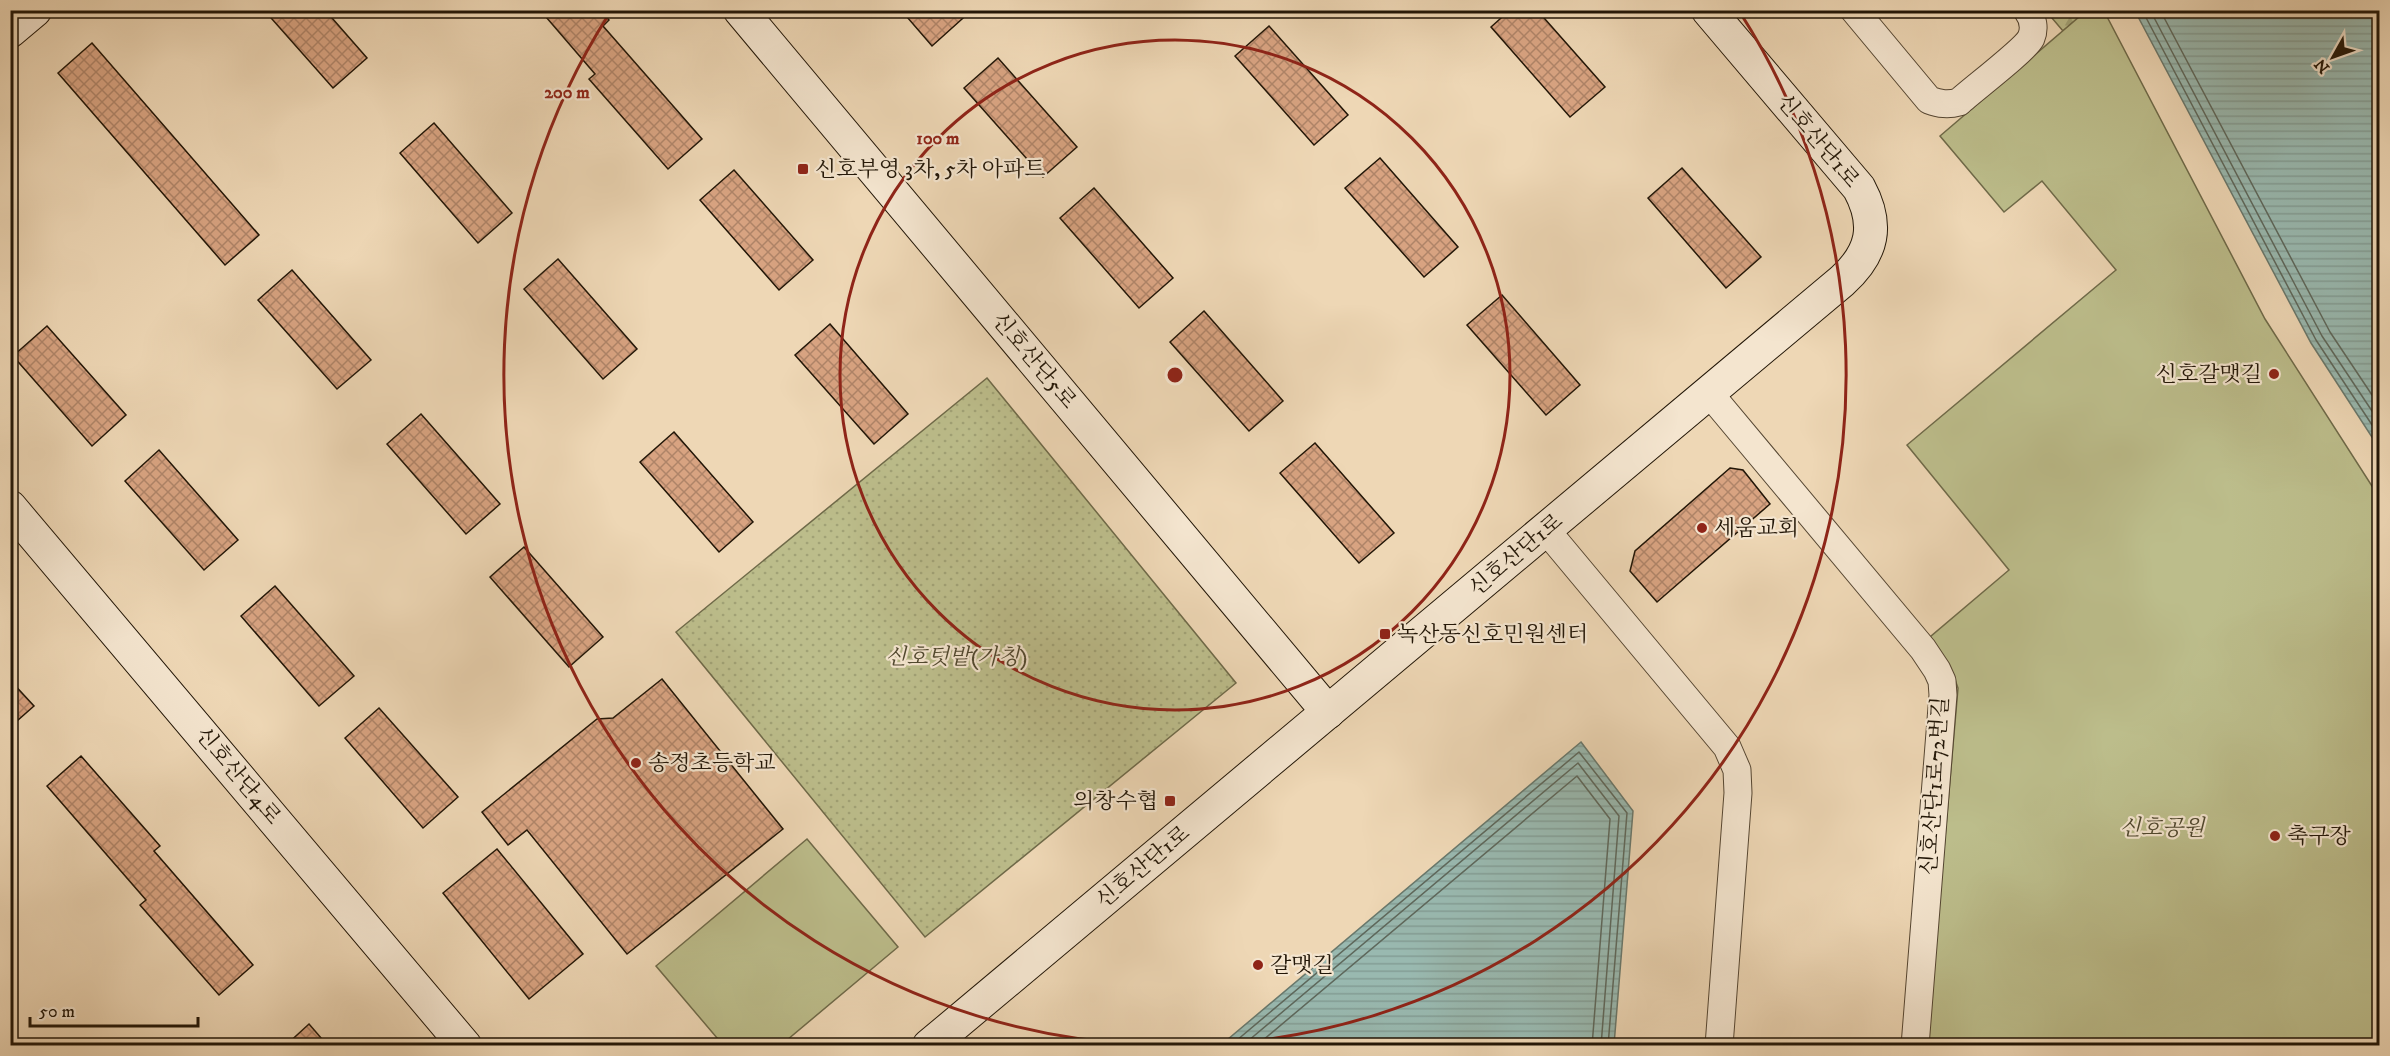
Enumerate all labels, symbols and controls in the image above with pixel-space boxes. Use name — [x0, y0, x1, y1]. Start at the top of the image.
north arrow — [2303, 27, 2363, 87]
text: N — [2310, 55, 2334, 77]
text: 200 m — [544, 82, 590, 104]
street label: 신호산단1로 — [1771, 89, 1865, 193]
text: 100 m — [916, 128, 960, 150]
place label: 신호부영 3차, 5차 아파트 — [815, 156, 1046, 183]
marker: 신호부영 3차, 5차 아파트 — [796, 162, 810, 176]
street label: 신호산단5로 — [986, 307, 1082, 415]
place label: 신호갈맷길 — [2156, 361, 2262, 388]
centre of rings — [1165, 365, 1185, 385]
marker: 신호갈맷길 — [2267, 367, 2281, 381]
street label: 신호산단1로 — [1464, 508, 1568, 602]
place label: 세움교회 — [1714, 515, 1799, 542]
marker: 세움교회 — [1695, 521, 1709, 535]
place label: 녹산동신호민원센터 — [1397, 621, 1588, 648]
marker: 녹산동신호민원센터 — [1378, 627, 1392, 641]
park label: 신호텃밭(가칭) — [885, 644, 1027, 671]
street label: 신호산단1로72번길 — [1915, 696, 1955, 876]
street label: 신호산단4로 — [189, 722, 287, 830]
place label: 송정초등학교 — [648, 750, 776, 777]
marker: 송정초등학교 — [629, 756, 643, 770]
place label: 의창수협 — [1073, 788, 1158, 815]
marker: 의창수협 — [1163, 794, 1177, 808]
park label: 신호공원 — [2119, 815, 2206, 842]
street label: 신호산단1로 — [1091, 820, 1195, 914]
place label: 축구장 — [2287, 823, 2352, 850]
marker: 축구장 — [2268, 829, 2282, 843]
place label: 갈맷길 — [1270, 952, 1334, 979]
marker: 갈맷길 — [1251, 958, 1265, 972]
scale bar — [30, 990, 198, 1028]
text: 50 m — [39, 1001, 75, 1023]

